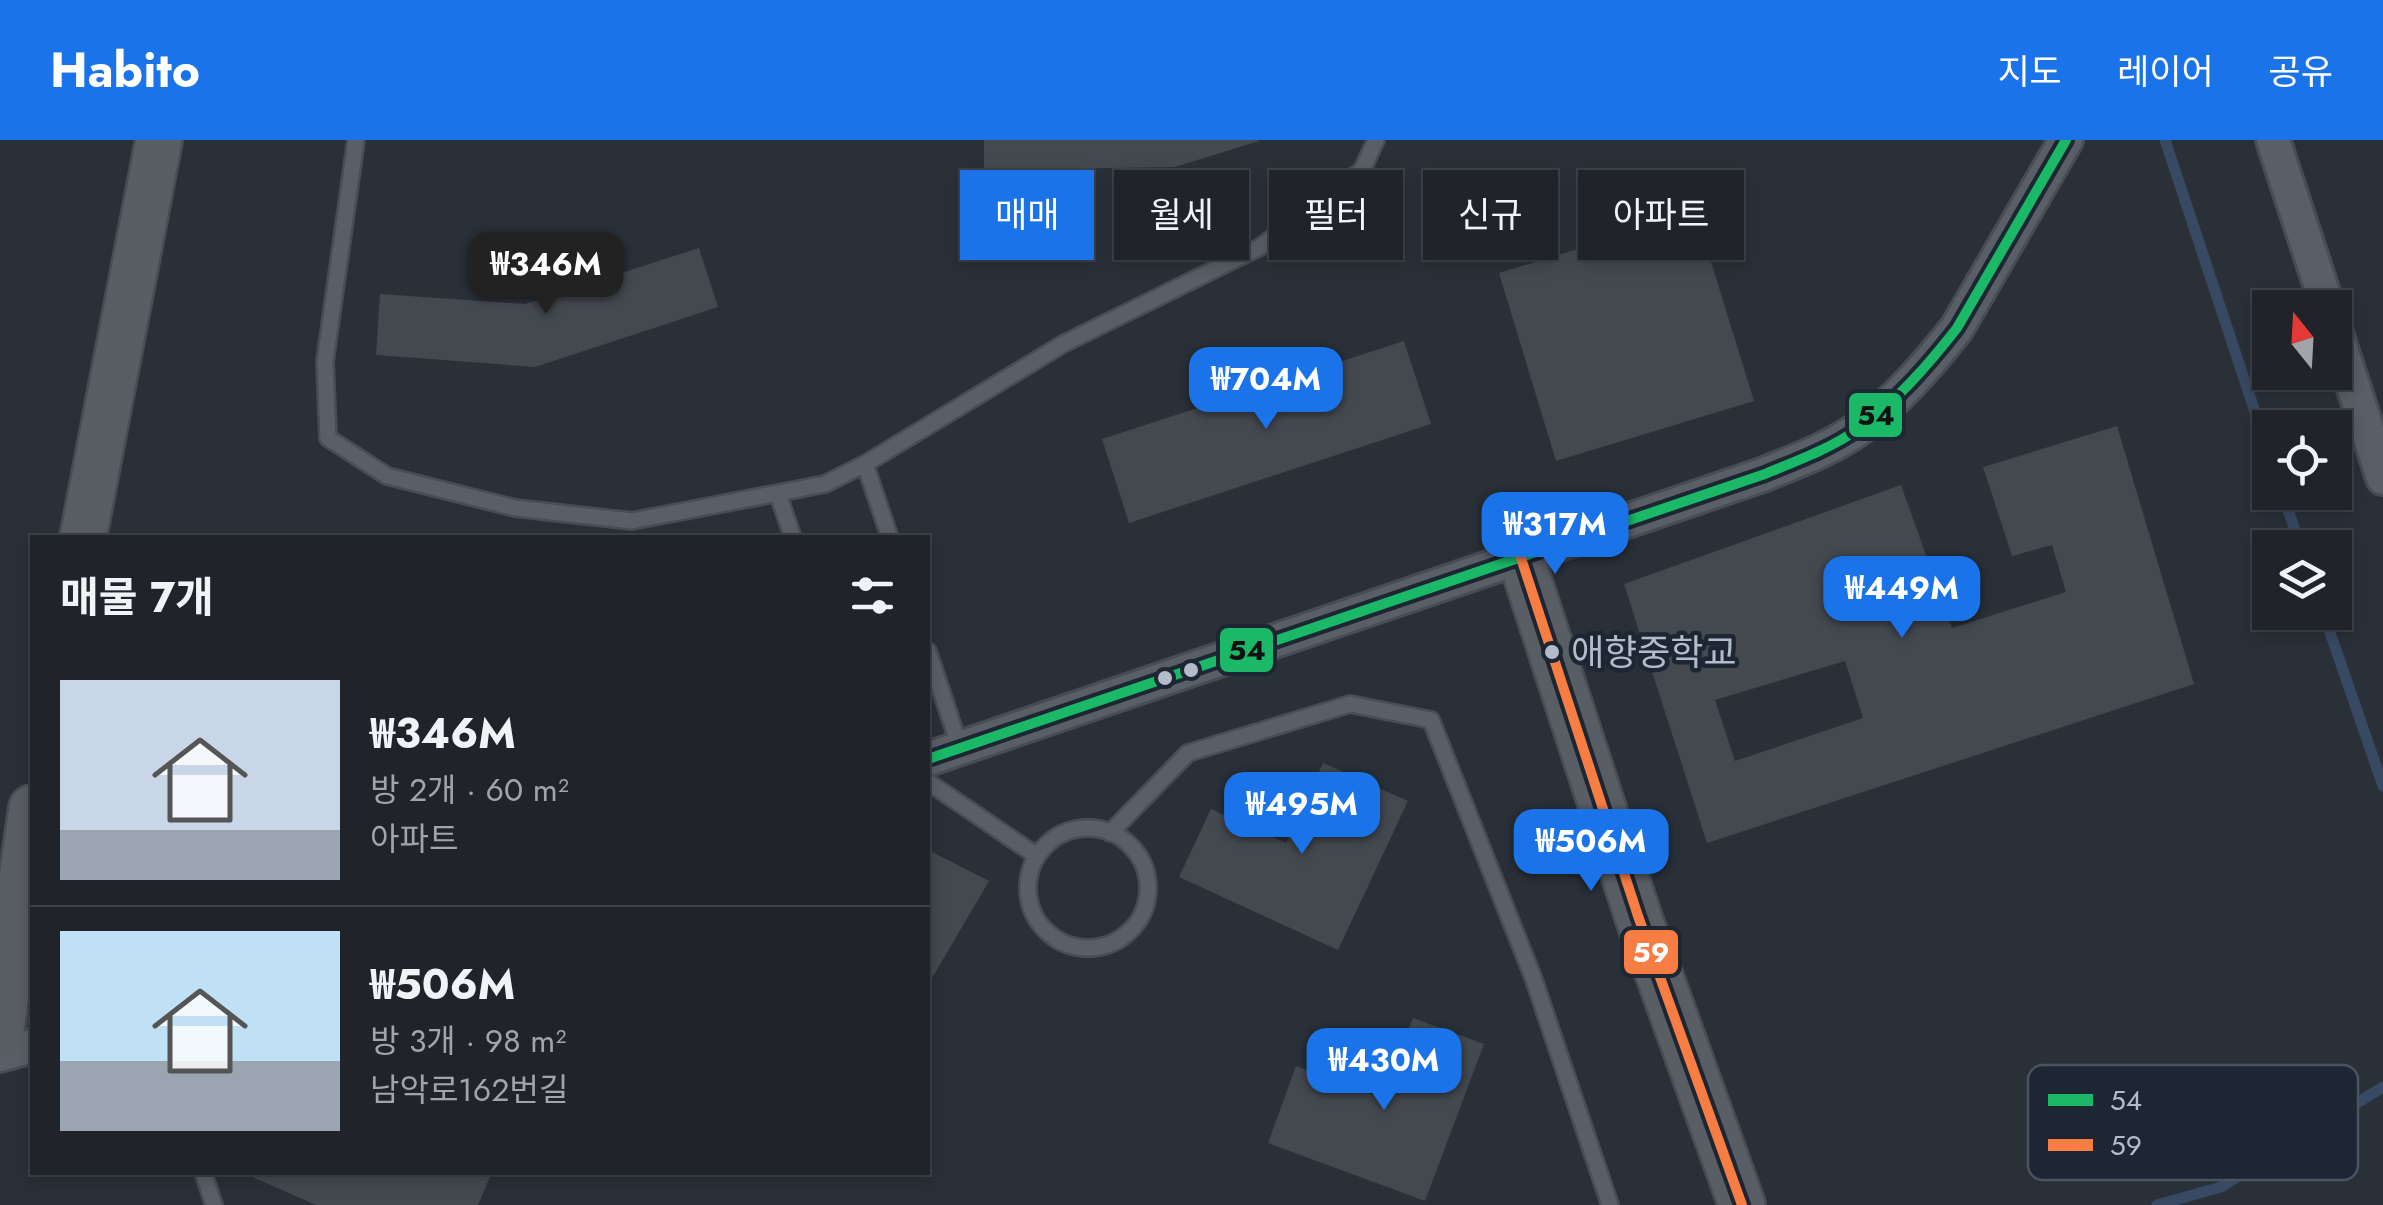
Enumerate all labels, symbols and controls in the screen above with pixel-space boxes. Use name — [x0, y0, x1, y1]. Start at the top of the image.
text: Habito — [50, 36, 200, 105]
text: 지도 — [1998, 47, 2062, 97]
text: 레이어 — [2117, 47, 2214, 97]
text: 공유 — [2269, 47, 2333, 97]
chip: 매매 — [960, 170, 1094, 260]
chip: 월세 — [1114, 170, 1249, 260]
chip: 필터 — [1269, 170, 1403, 260]
chip: 신규 — [1423, 170, 1558, 260]
chip: 아파트 — [1578, 170, 1744, 260]
pin: ₩346M — [476, 232, 616, 317]
text: ₩346M — [490, 241, 602, 287]
north arrow — [2252, 290, 2352, 390]
map controls — [2252, 290, 2352, 630]
pin: ₩704M — [1196, 347, 1336, 432]
text: ₩704M — [1211, 356, 1321, 402]
line badge: 54 — [1847, 391, 1904, 439]
text: 54 — [1857, 395, 1895, 436]
button: locate — [2252, 410, 2352, 510]
pin: ₩317M — [1485, 492, 1625, 577]
text: ₩317M — [1504, 501, 1606, 547]
button: layers — [2252, 530, 2352, 630]
pin: ₩449M — [1832, 556, 1972, 641]
text: ₩449M — [1845, 565, 1959, 611]
text: 매물 7개 — [60, 567, 214, 628]
icon: filters — [845, 568, 900, 623]
line badge: 54 — [1218, 626, 1275, 674]
place label: 애향중학교 — [1571, 626, 1737, 678]
text: 54 — [1228, 630, 1266, 671]
marker: 애향중학교 — [1542, 642, 1562, 662]
unlabelled marker — [1181, 660, 1201, 680]
unlabelled marker — [1155, 668, 1175, 688]
text: ₩346M — [370, 703, 516, 764]
icon: home — [140, 720, 260, 840]
text: 방 2개 · 60 m² — [370, 767, 569, 813]
pin: ₩495M — [1232, 772, 1372, 857]
text: ₩495M — [1246, 781, 1358, 827]
pin: ₩506M — [1521, 809, 1661, 894]
text: 아파트 — [370, 816, 458, 862]
text: ₩506M — [1536, 818, 1646, 864]
line badge: 59 — [1622, 928, 1680, 976]
text: 59 — [1633, 932, 1669, 973]
text: ₩506M — [370, 954, 515, 1015]
icon: home — [140, 971, 260, 1091]
text: 방 3개 · 98 m² — [370, 1018, 566, 1064]
pin: ₩430M — [1314, 1028, 1454, 1113]
text: ₩430M — [1329, 1037, 1439, 1083]
legend — [2028, 1065, 2358, 1180]
text: 남악로162번길 — [370, 1067, 568, 1113]
text: 54 — [2110, 1080, 2142, 1121]
text: 59 — [2110, 1125, 2142, 1166]

